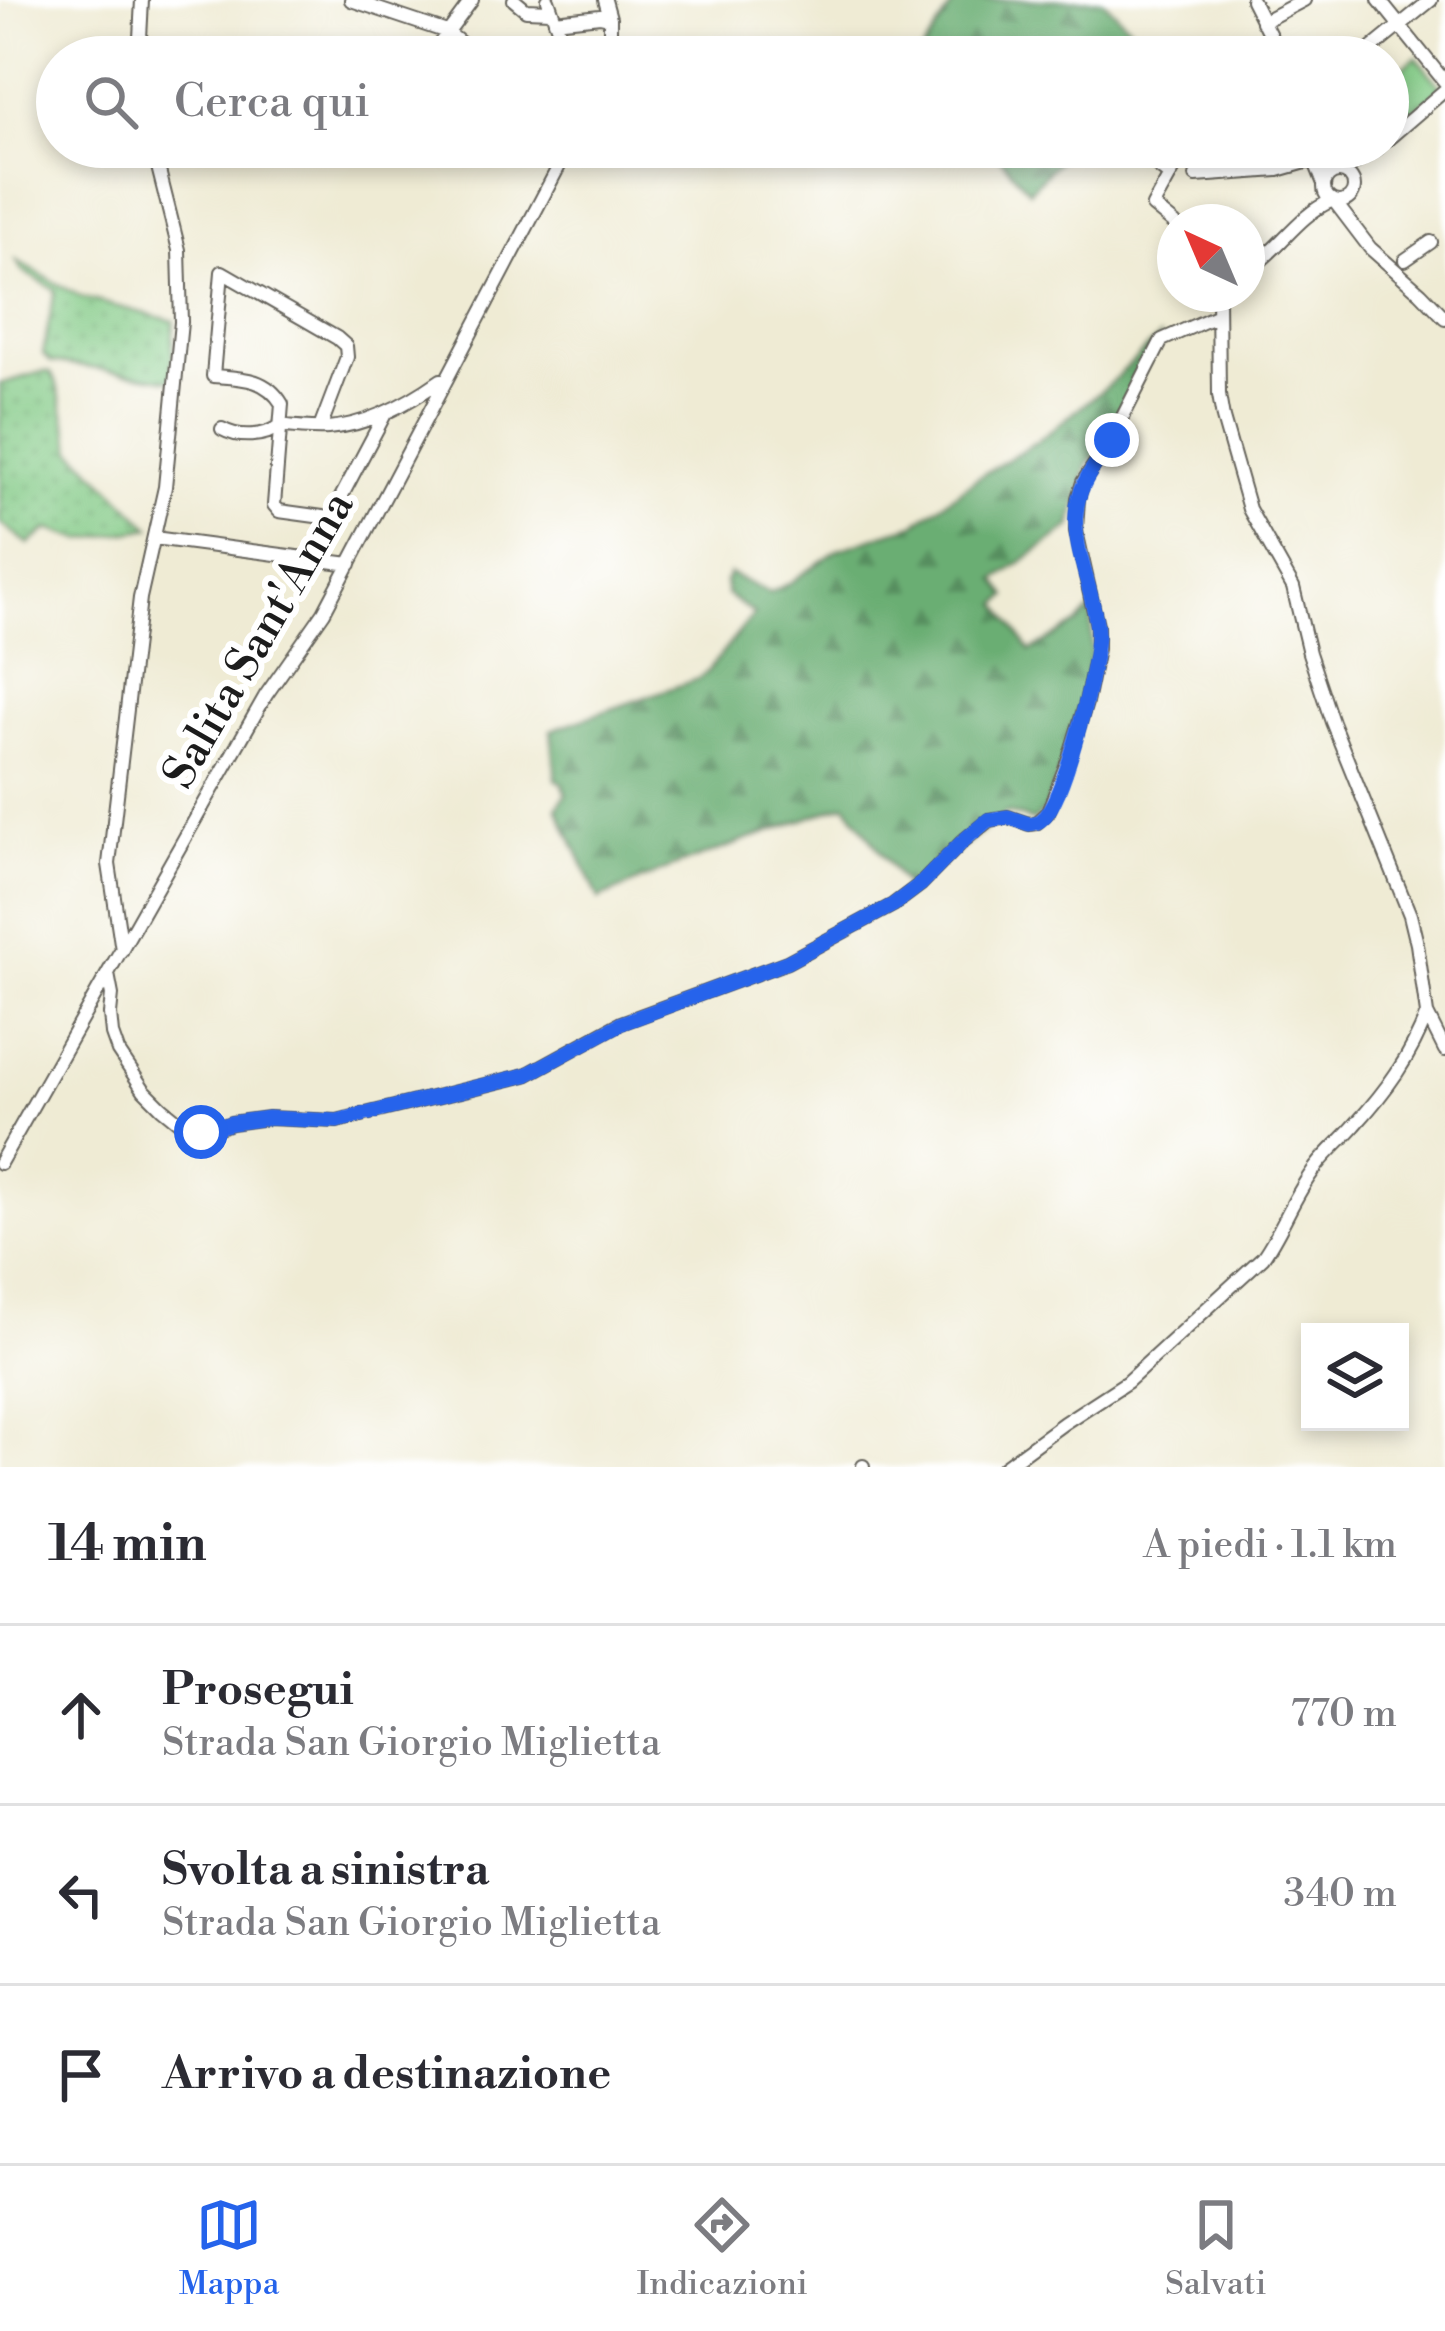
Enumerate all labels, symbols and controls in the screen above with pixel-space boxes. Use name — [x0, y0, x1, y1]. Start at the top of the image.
search box — [36, 36, 1409, 168]
icon: search — [78, 69, 144, 135]
text: Cerca qui — [174, 74, 370, 131]
north arrow — [1157, 204, 1265, 312]
route end — [1085, 413, 1139, 467]
street label: Salita Sant'Anna — [151, 481, 367, 799]
route start — [174, 1105, 228, 1159]
map controls — [1301, 1323, 1409, 1431]
button: layers — [1301, 1323, 1409, 1431]
text: 14 min — [48, 1513, 207, 1577]
text: A piedi · 1.1 km — [1143, 1521, 1397, 1570]
text: Prosegui — [162, 1662, 354, 1719]
icon: ahead — [48, 1682, 114, 1748]
text: 770 m — [1291, 1690, 1397, 1739]
text: Strada San Giorgio Miglietta — [162, 1719, 661, 1768]
text: Svolta a sinistra — [162, 1842, 489, 1899]
icon: left — [48, 1862, 114, 1928]
text: 340 m — [1284, 1870, 1397, 1919]
text: Strada San Giorgio Miglietta — [162, 1899, 661, 1948]
icon: arrive — [48, 2042, 114, 2108]
text: Arrivo a destinazione — [162, 2046, 611, 2103]
tab: Mappa — [179, 2192, 279, 2305]
tab: Indicazioni — [637, 2192, 808, 2305]
tab: Salvati — [1165, 2192, 1266, 2305]

